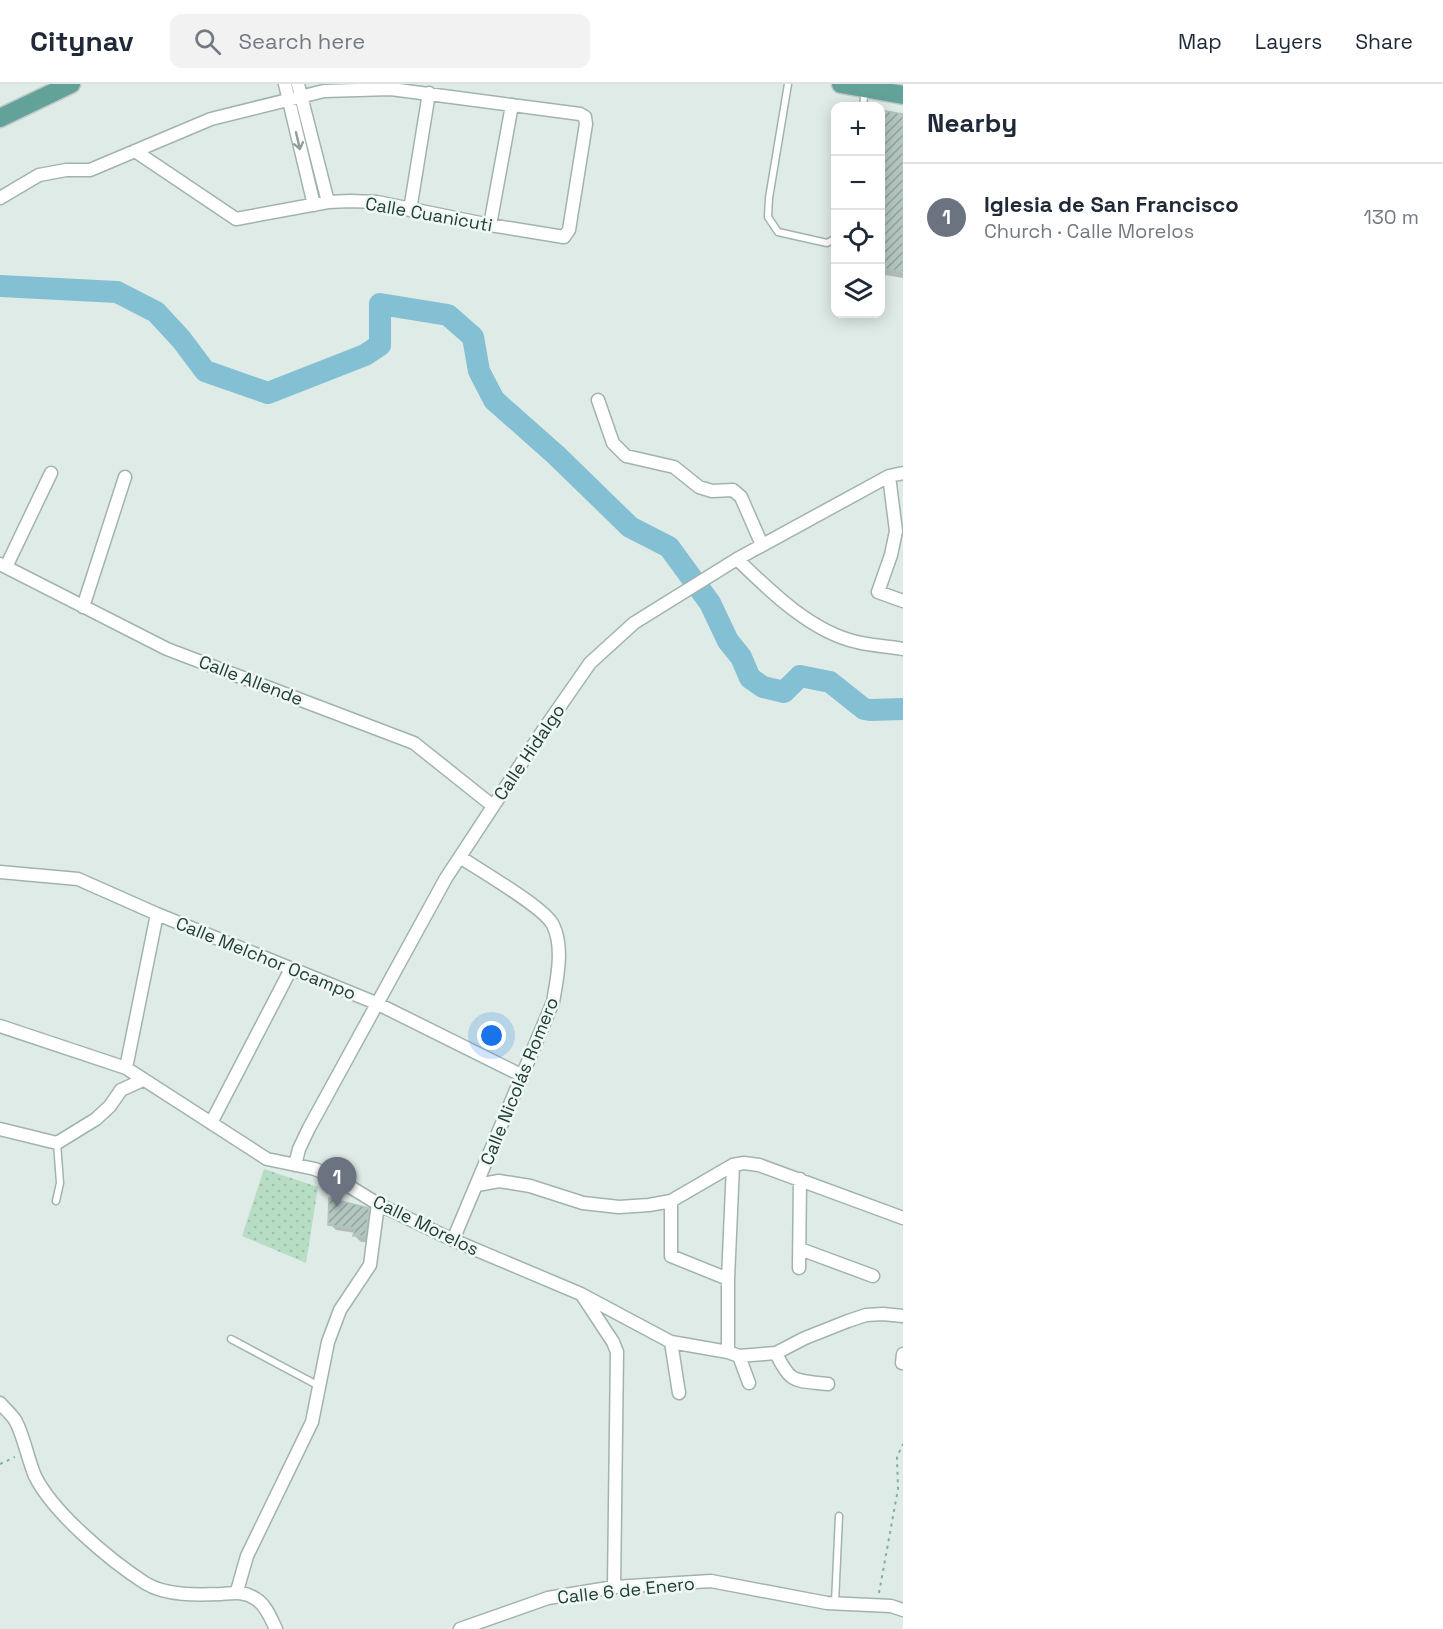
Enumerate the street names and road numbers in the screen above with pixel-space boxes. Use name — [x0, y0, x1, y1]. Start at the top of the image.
street label: Calle Cuanicuti — [364, 191, 494, 237]
street label: Calle Allende — [196, 650, 306, 710]
street label: Calle Hidalgo — [488, 699, 570, 805]
street label: Calle Melchor Ocampo — [173, 911, 359, 1005]
street label: Calle Nicolás Romero — [475, 994, 563, 1168]
street label: Calle Morelos — [369, 1189, 483, 1261]
street label: Calle 6 de Enero — [556, 1571, 696, 1609]

